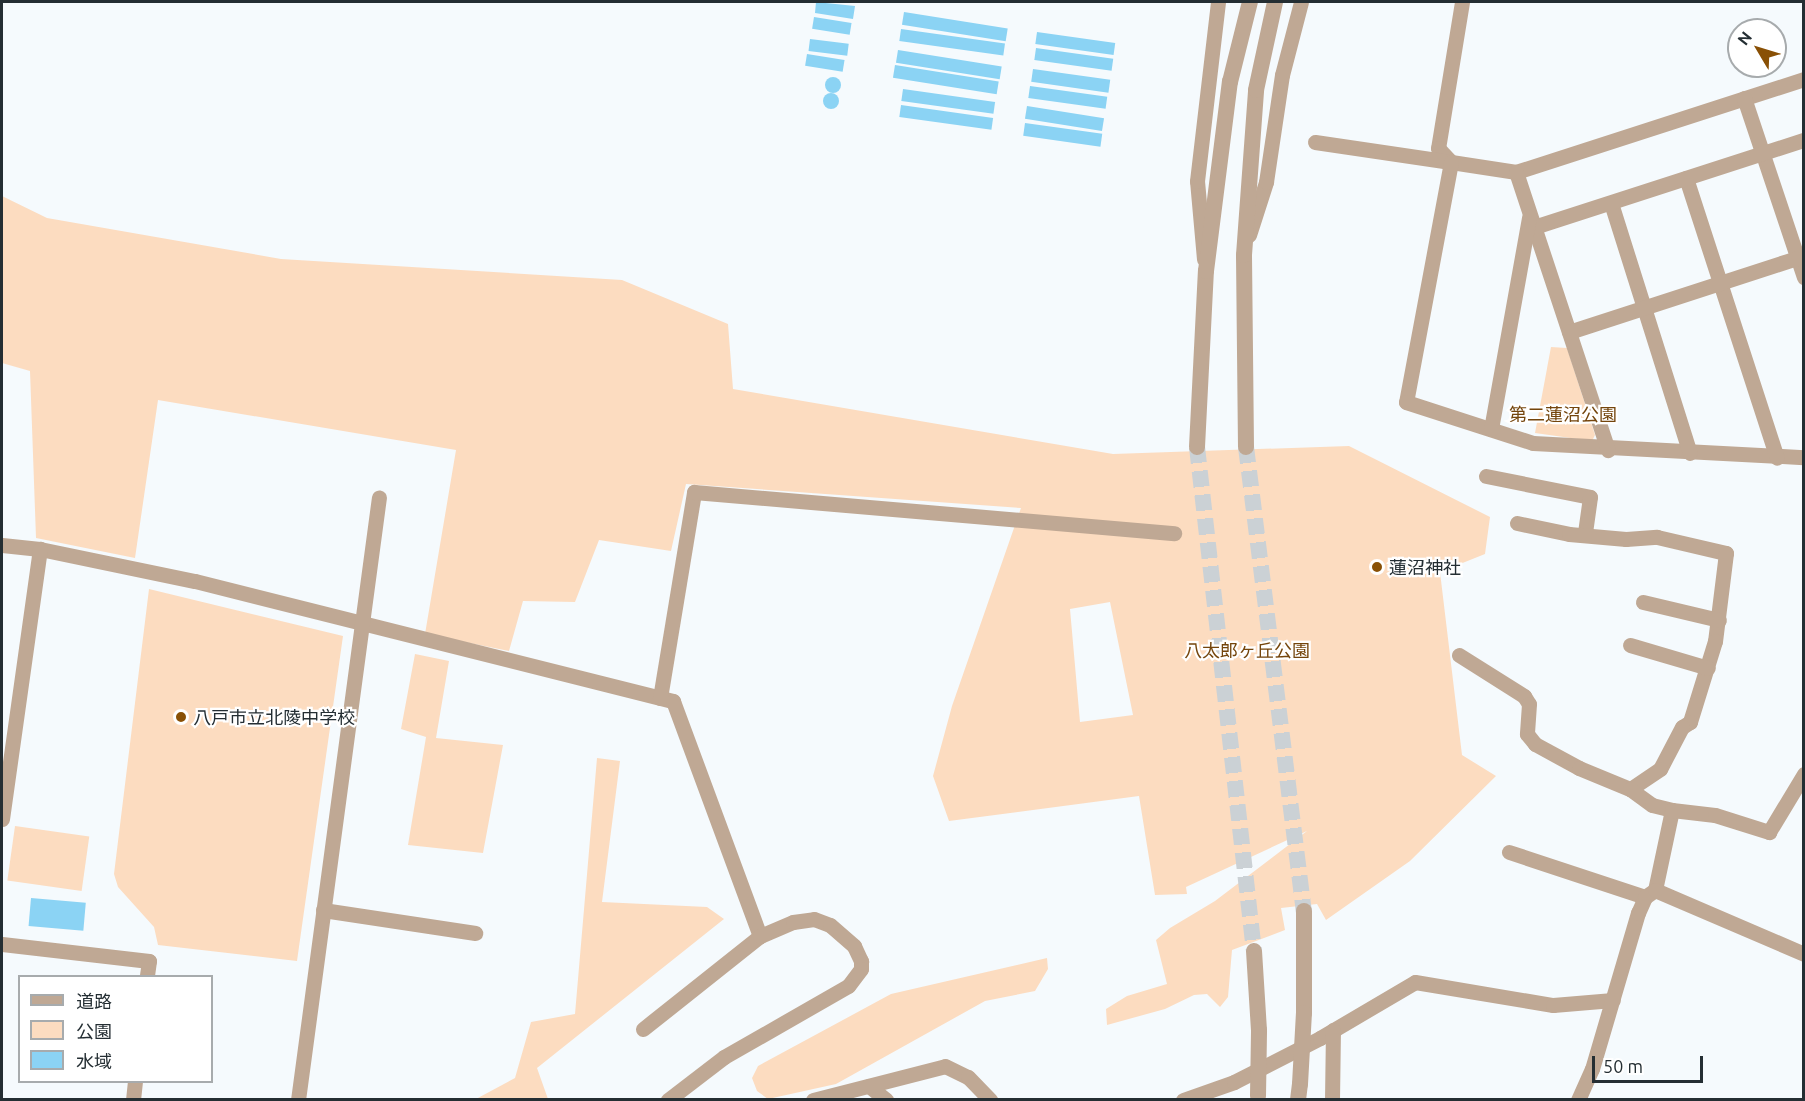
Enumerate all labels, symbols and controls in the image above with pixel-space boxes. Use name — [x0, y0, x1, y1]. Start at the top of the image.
north arrow — [1727, 18, 1787, 78]
text: N — [1734, 28, 1755, 48]
park label: 第二蓮沼公園 — [1509, 403, 1617, 425]
place label: 蓮沼神社 — [1389, 556, 1461, 578]
marker: 蓮沼神社 — [1370, 560, 1384, 574]
park label: 八太郎ヶ丘公園 — [1184, 639, 1310, 661]
place label: 八戸市立北陵中学校 — [193, 706, 355, 728]
marker: 八戸市立北陵中学校 — [174, 710, 188, 724]
legend — [18, 975, 213, 1083]
text: 道路 — [76, 991, 112, 1011]
text: 公園 — [76, 1021, 112, 1041]
scale bar — [1595, 1044, 1706, 1082]
text: 水域 — [76, 1051, 112, 1071]
text: 50 m — [1603, 1056, 1643, 1076]

